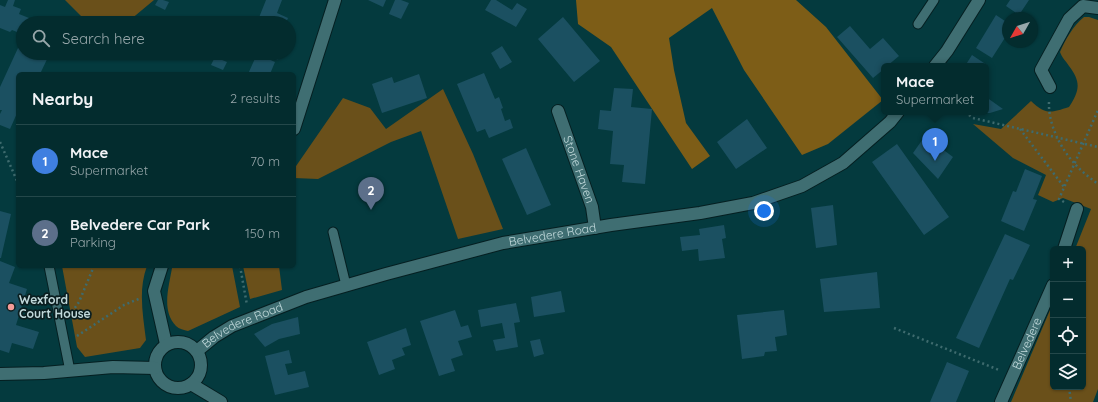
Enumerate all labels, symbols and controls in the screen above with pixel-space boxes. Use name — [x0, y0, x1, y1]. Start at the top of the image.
north arrow — [1002, 12, 1038, 48]
search box — [16, 16, 296, 60]
icon: search — [30, 27, 52, 49]
text: Search here — [62, 29, 145, 48]
popup — [881, 63, 989, 115]
text: Mace — [896, 72, 934, 91]
text: Nearby — [32, 88, 93, 109]
text: 2 results — [230, 90, 280, 106]
text: Supermarket — [896, 91, 974, 107]
pin: 1 — [922, 128, 948, 161]
street label: Stone Haven — [560, 133, 598, 205]
text: Mace — [70, 143, 108, 162]
text: 1 — [42, 153, 48, 169]
text: 70 m — [250, 153, 280, 169]
text: Supermarket — [70, 162, 148, 178]
pin: 2 — [358, 177, 384, 210]
your location — [754, 201, 774, 221]
text: Belvedere Car Park — [70, 215, 210, 234]
street label: Belvedere Road — [508, 220, 597, 249]
text: 2 — [41, 225, 49, 241]
text: 150 m — [245, 225, 280, 241]
text: Parking — [70, 234, 116, 250]
map controls — [1050, 246, 1086, 390]
button: + — [1050, 246, 1086, 282]
button: − — [1050, 282, 1086, 318]
place label: Wexford Court House — [19, 292, 91, 321]
street label: Belvedere Road — [199, 299, 285, 351]
marker: Wexford Court House — [6, 302, 16, 312]
street label: Belvedere — [1008, 315, 1045, 372]
button: locate — [1050, 318, 1086, 354]
button: layers — [1050, 354, 1086, 390]

